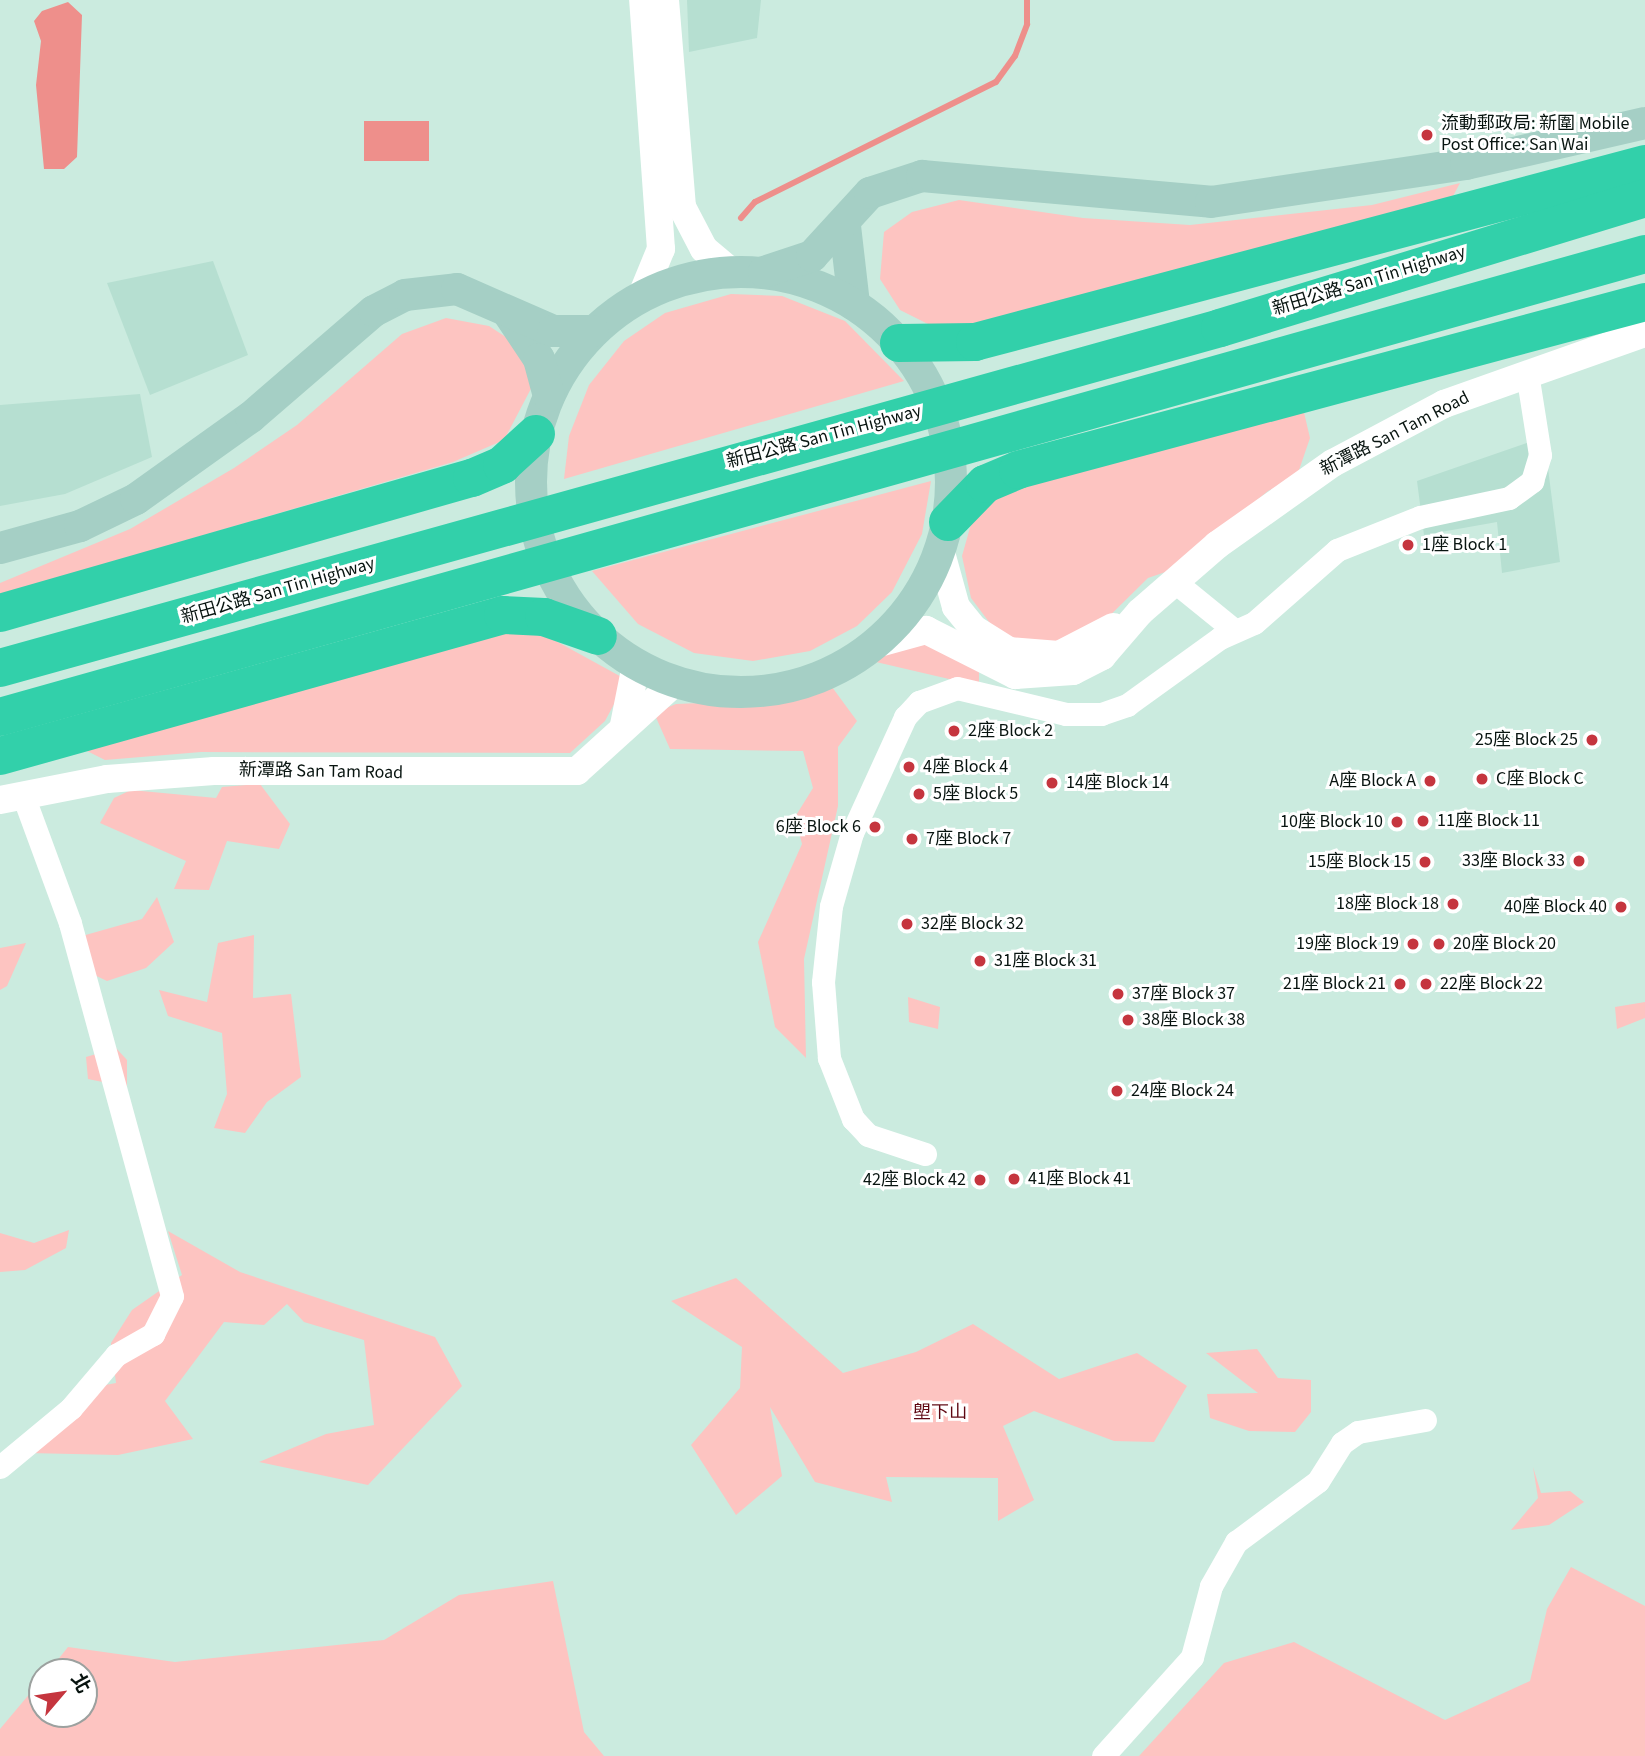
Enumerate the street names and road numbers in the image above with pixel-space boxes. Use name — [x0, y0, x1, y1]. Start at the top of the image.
street label: 新田公路 San Tin Highway — [1270, 241, 1468, 321]
street label: 新潭路 San Tam Road — [1317, 387, 1473, 481]
street label: 新田公路 San Tin Highway — [724, 401, 924, 473]
street label: 新田公路 San Tin Highway — [179, 553, 377, 629]
street label: 新潭路 San Tam Road — [239, 760, 403, 784]

